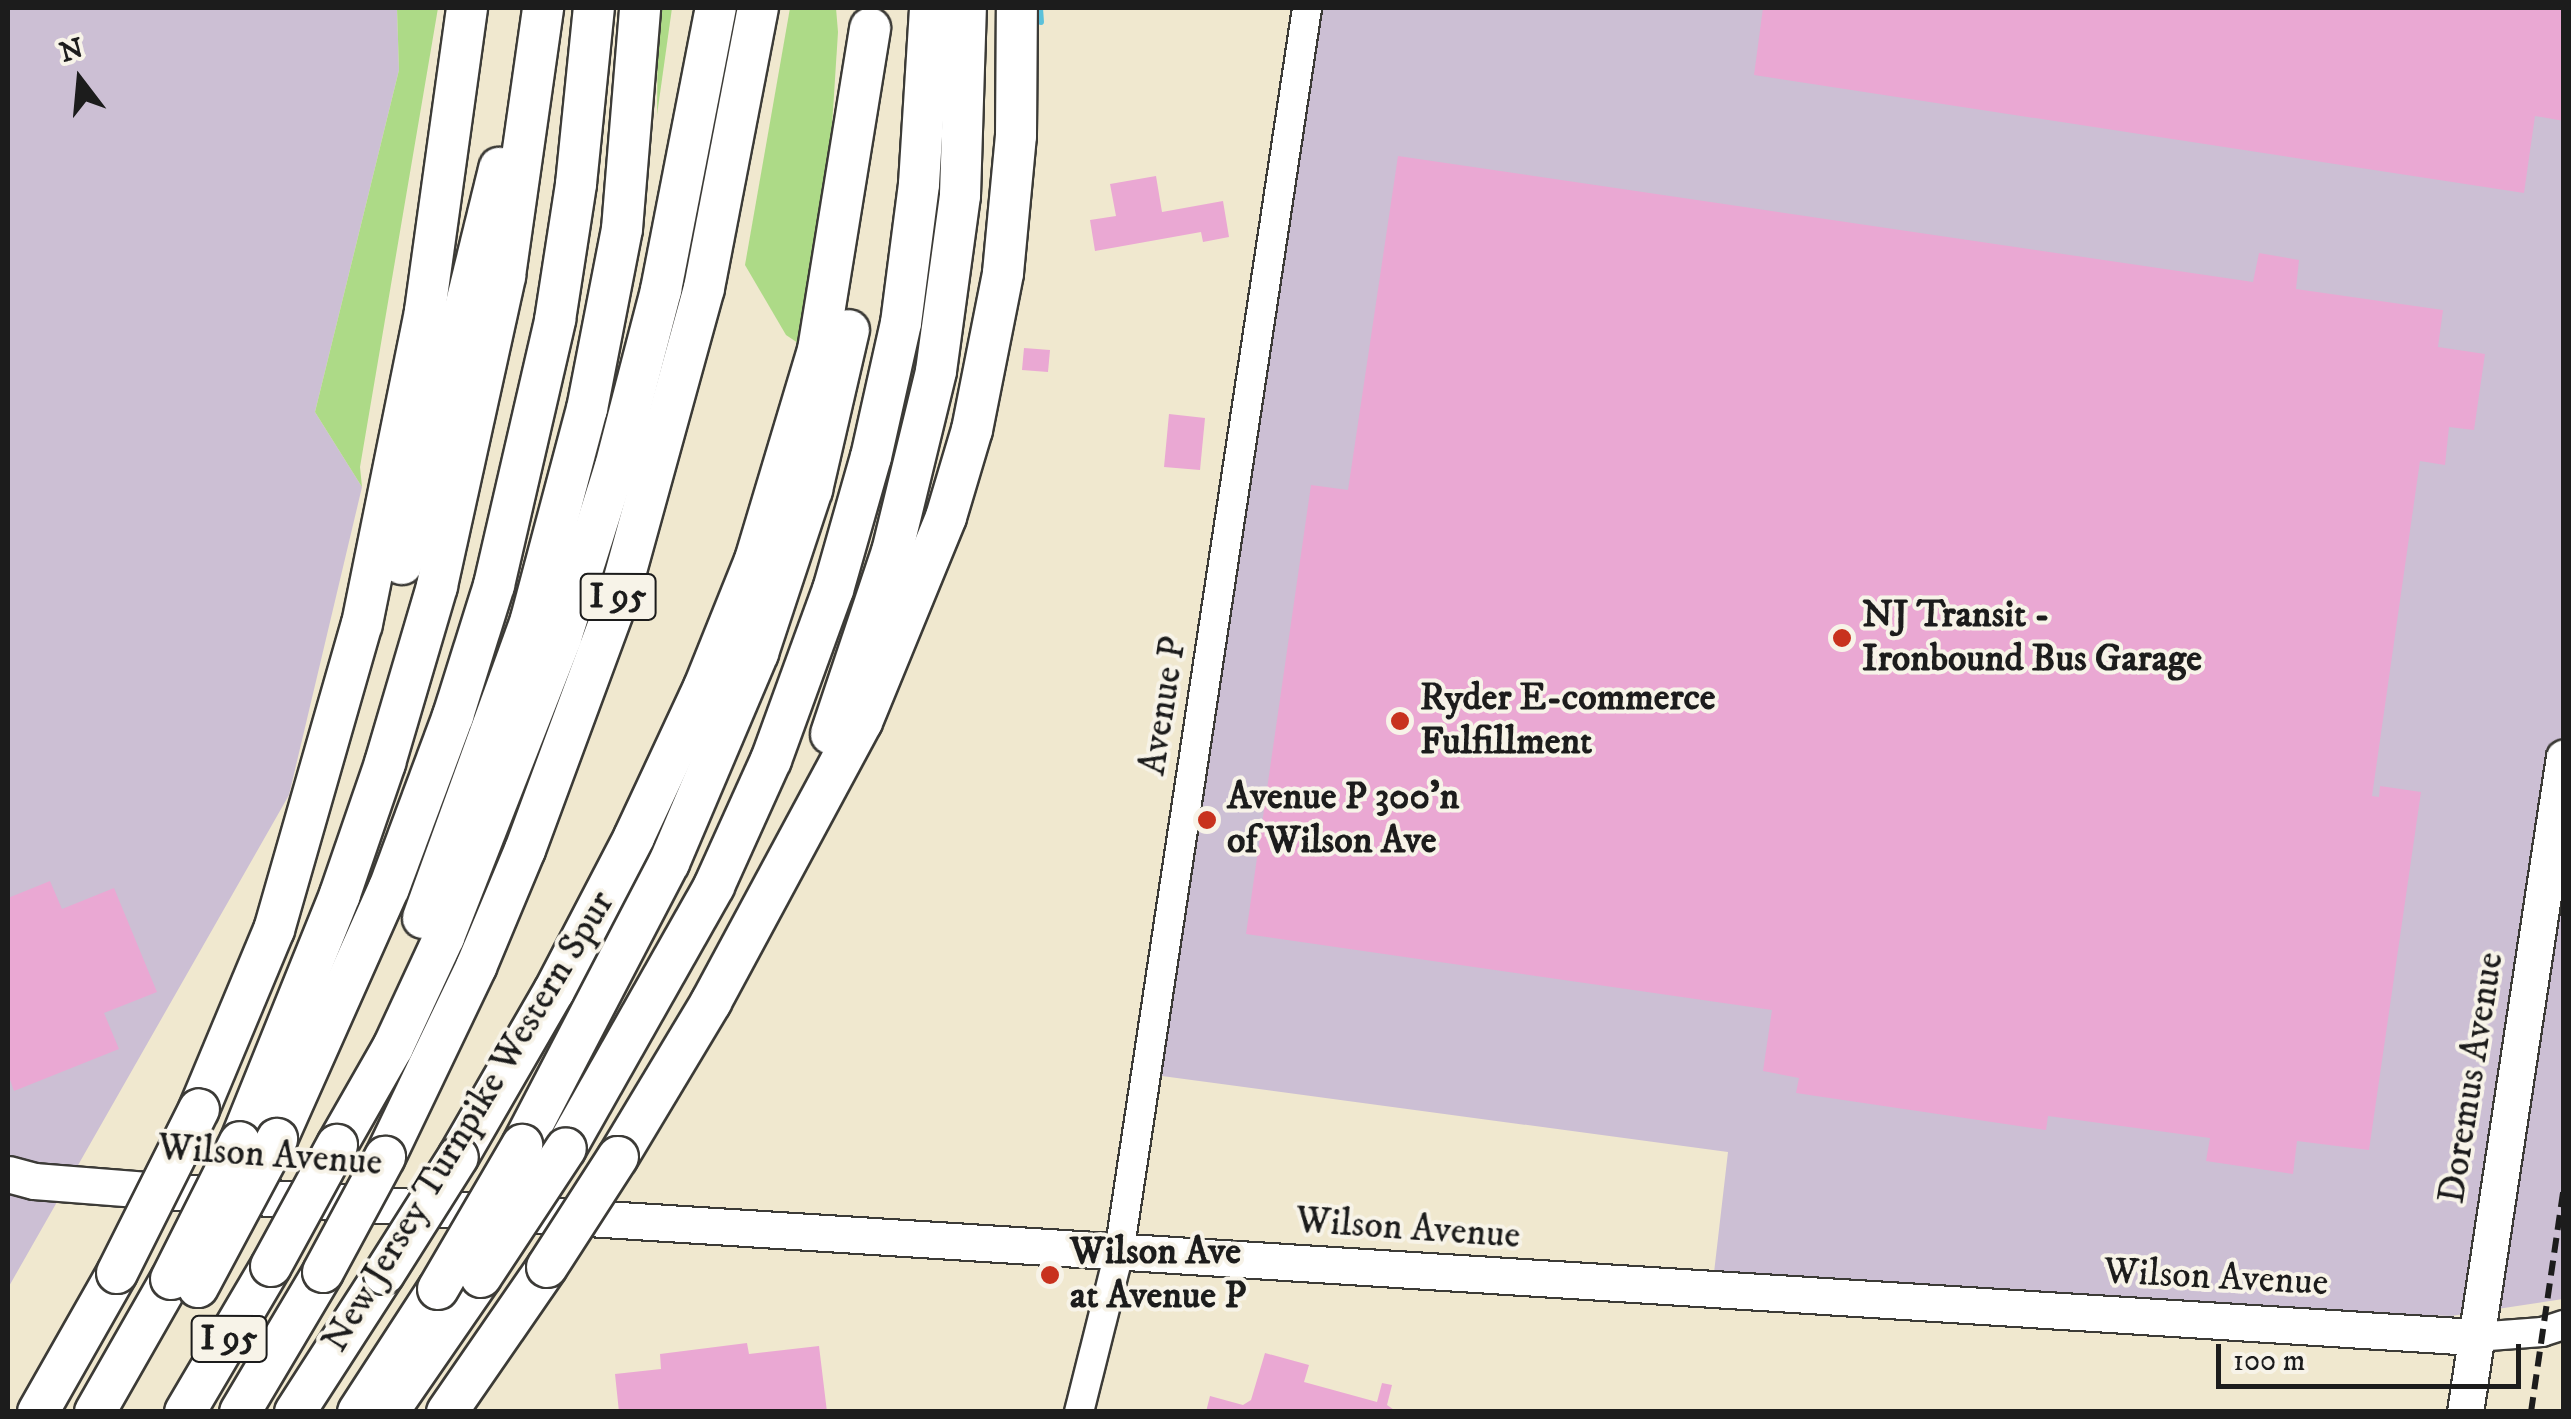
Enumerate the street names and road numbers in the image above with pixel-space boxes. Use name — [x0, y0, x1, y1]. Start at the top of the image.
road number: I 95 — [578, 567, 658, 627]
street label: Avenue P — [1131, 633, 1197, 779]
street label: New Jersey Turnpike Western Spur — [313, 883, 625, 1361]
street label: Doremus Avenue — [2430, 949, 2514, 1207]
street label: Wilson Avenue — [156, 1125, 384, 1187]
street label: Wilson Avenue — [1294, 1198, 1522, 1260]
street label: Wilson Avenue — [2103, 1249, 2329, 1307]
road number: I 95 — [189, 1309, 269, 1369]

